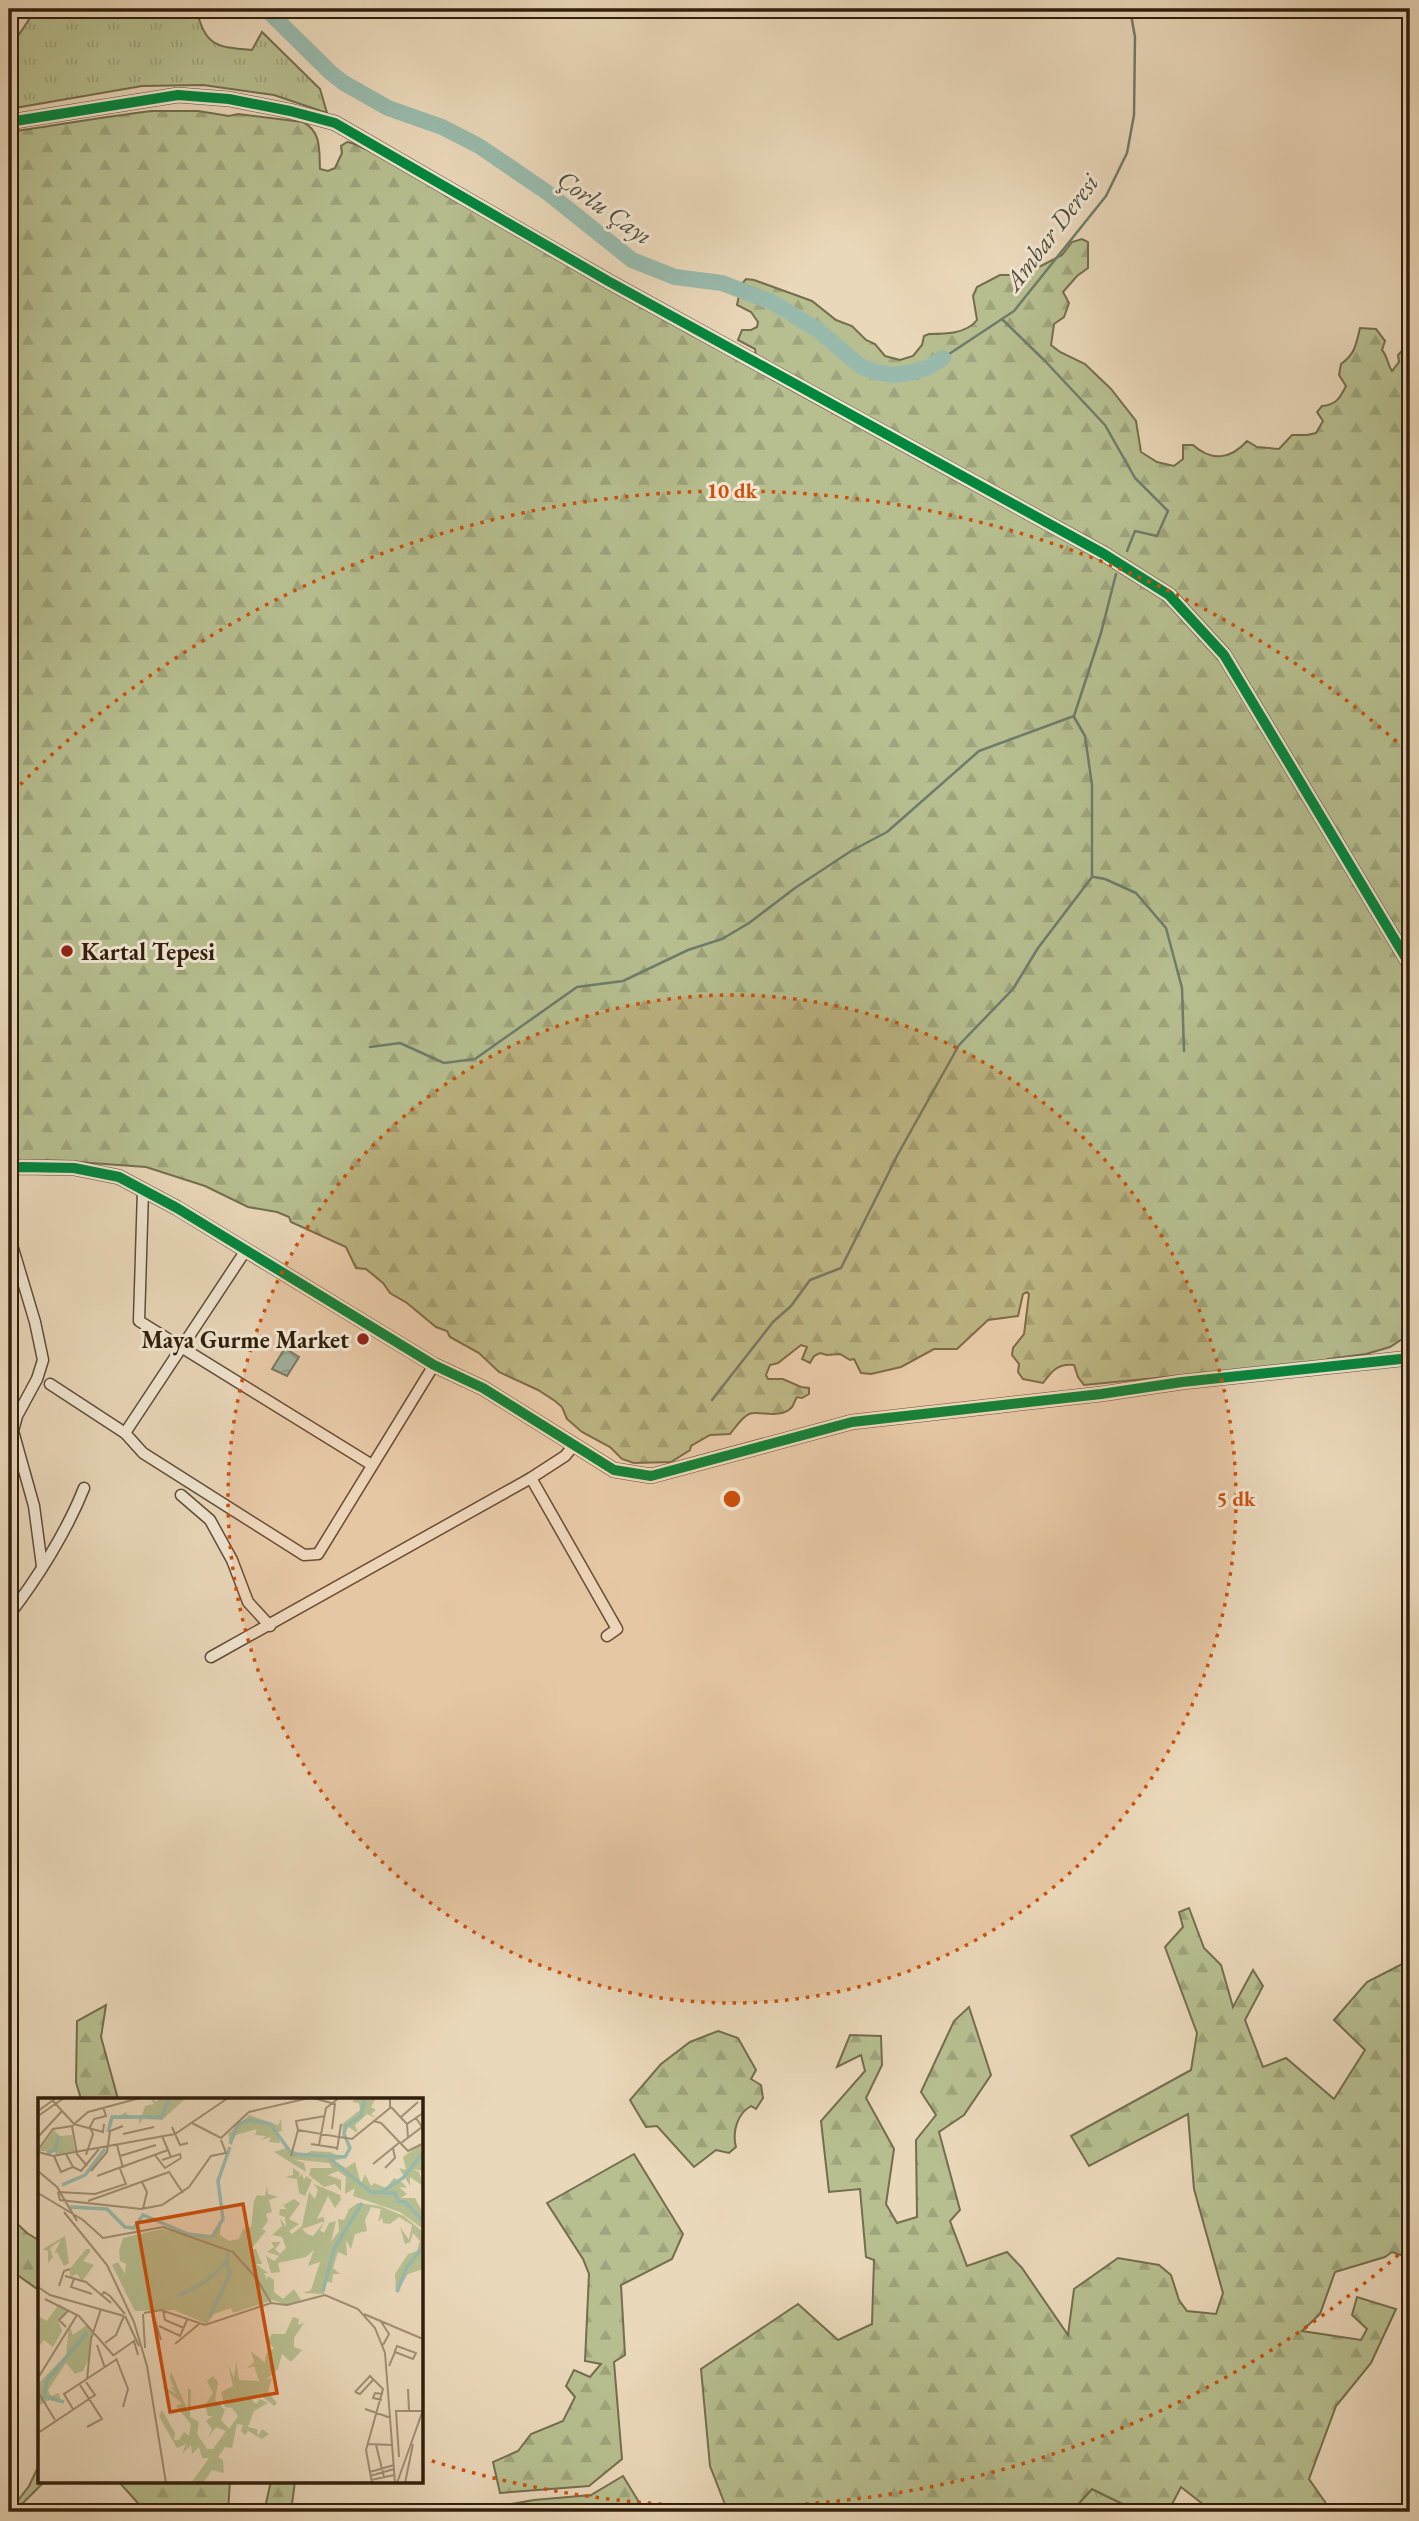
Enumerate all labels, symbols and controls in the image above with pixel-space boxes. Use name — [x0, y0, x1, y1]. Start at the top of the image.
water label: Çorlu Çayı — [551, 162, 659, 252]
water label: Ambar Deresi — [995, 166, 1107, 299]
text: 10 dk — [707, 477, 758, 504]
place label: Kartal Tepesi — [81, 936, 215, 967]
marker: Kartal Tepesi — [59, 943, 75, 959]
place label: Maya Gurme Market — [141, 1324, 349, 1356]
marker: Maya Gurme Market — [355, 1331, 371, 1347]
text: 5 dk — [1216, 1485, 1256, 1512]
centre of rings — [720, 1487, 744, 1511]
inset map — [38, 2098, 424, 2482]

